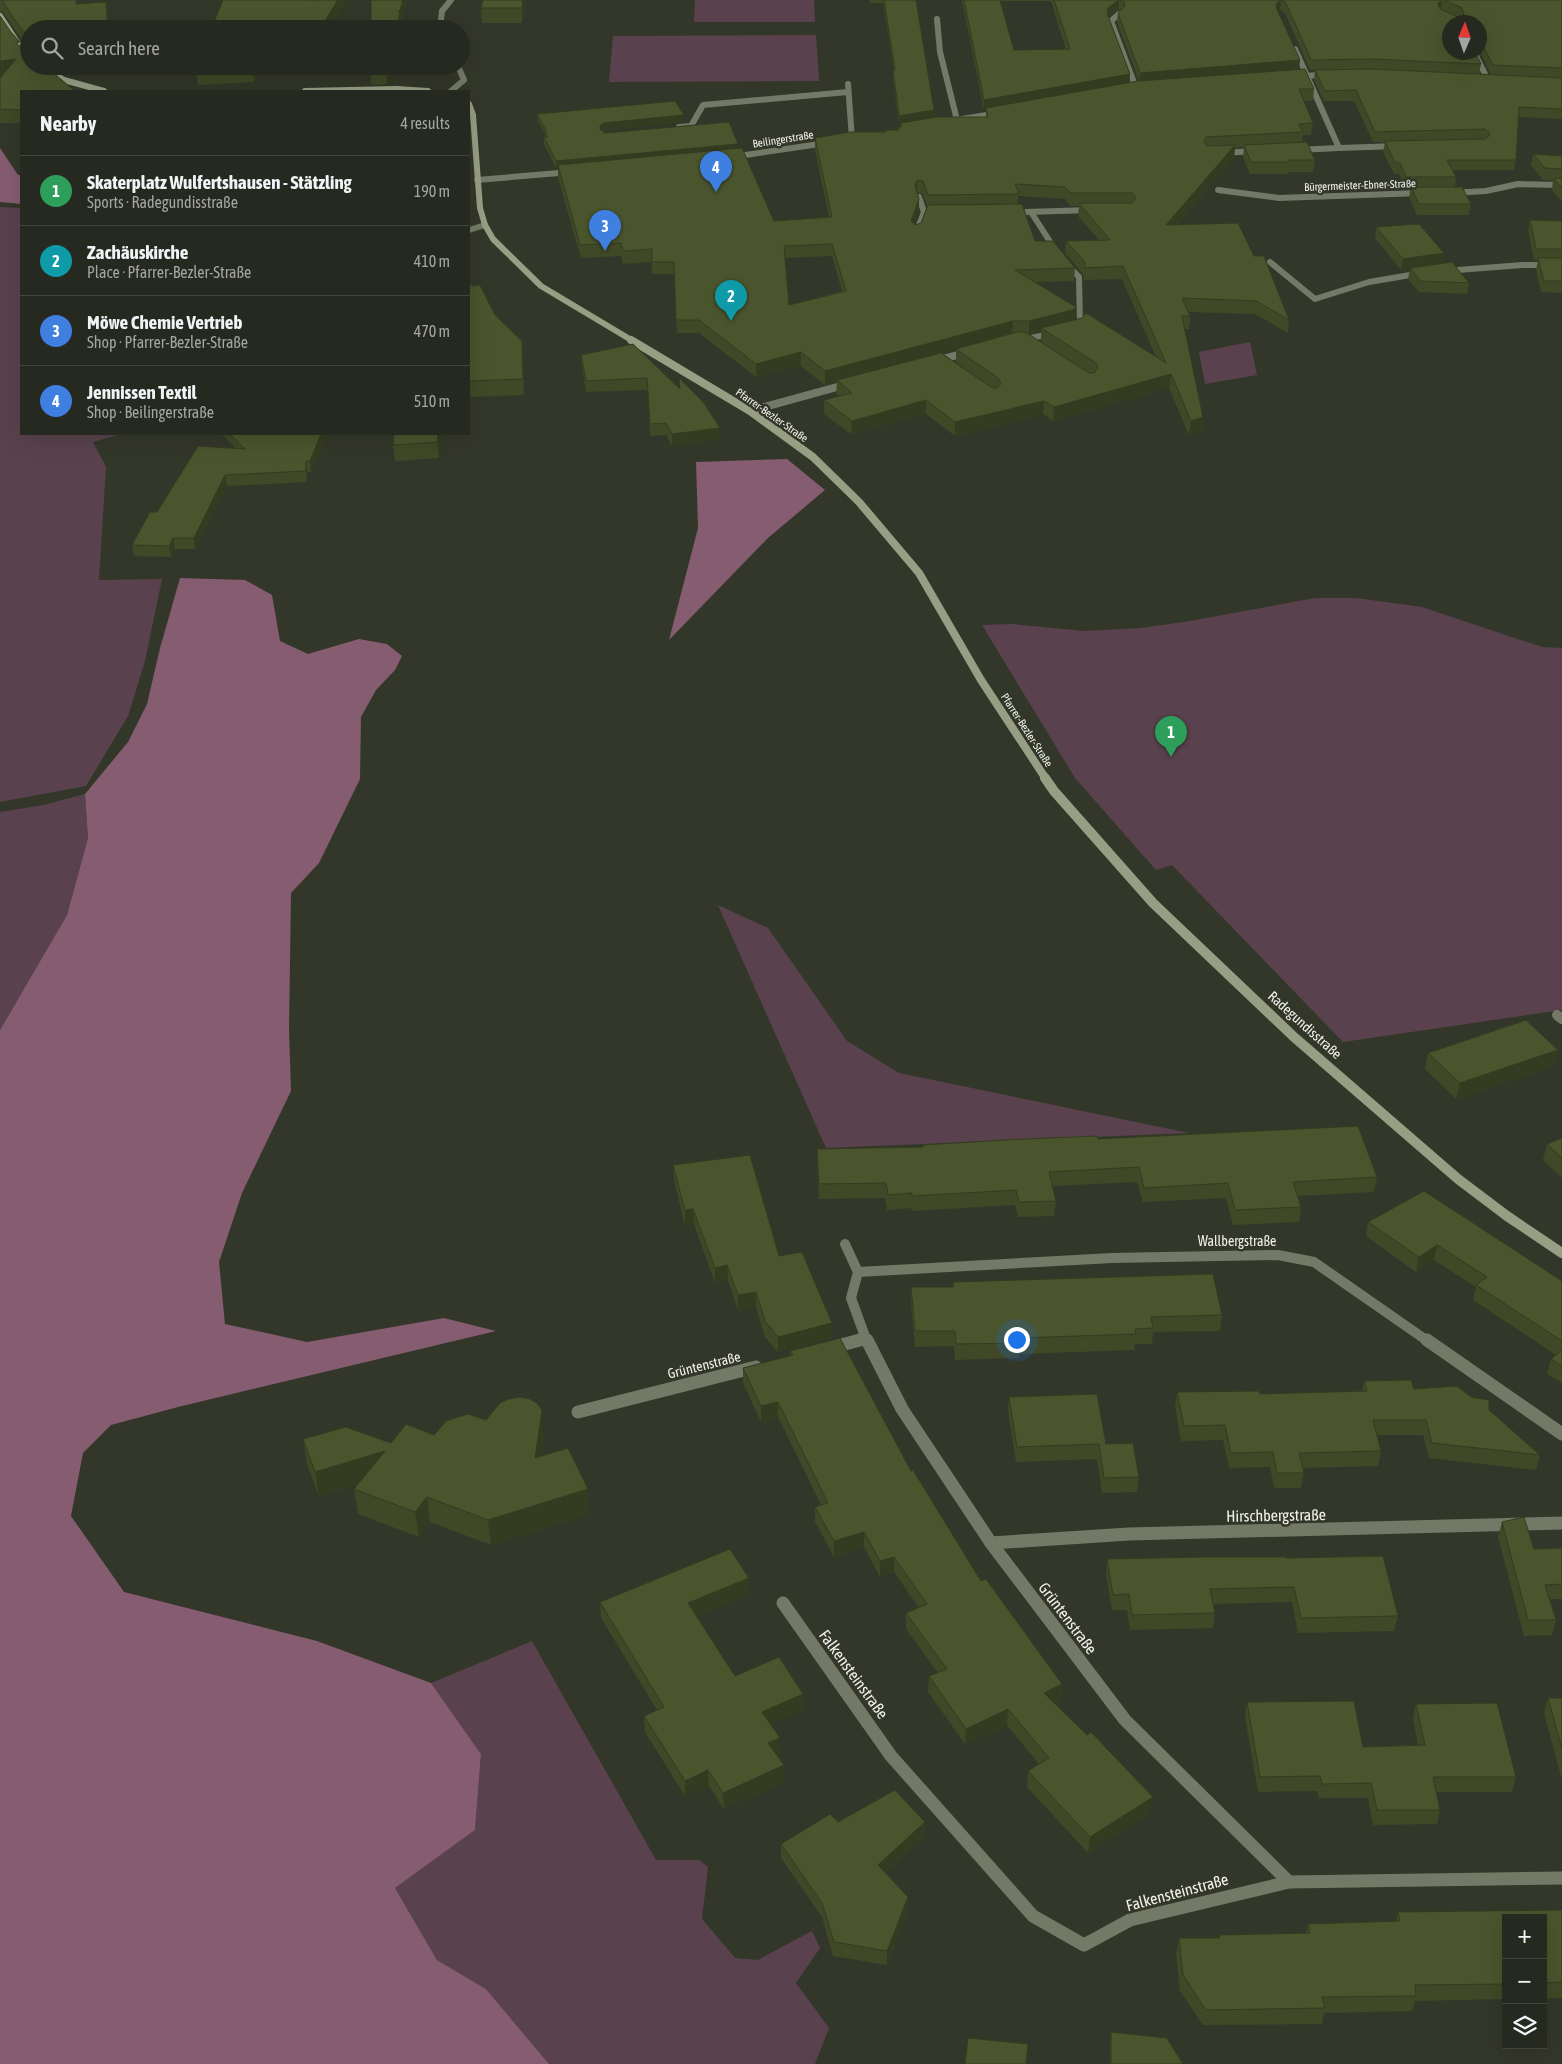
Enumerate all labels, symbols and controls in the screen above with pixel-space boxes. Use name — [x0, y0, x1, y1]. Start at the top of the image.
north arrow — [1442, 15, 1487, 60]
search box — [20, 20, 470, 75]
icon: search — [38, 34, 66, 62]
text: Search here — [78, 37, 160, 59]
text: Nearby — [40, 111, 96, 135]
text: 4 results — [400, 114, 450, 132]
street label: Beilingerstraße — [752, 128, 814, 150]
pin: 4 — [700, 151, 732, 192]
text: Skaterplatz Wulfertshausen - Stätzling — [87, 171, 352, 193]
street label: Bürgermeister-Ebner-Straße — [1304, 177, 1416, 193]
text: 1 — [52, 182, 60, 200]
text: 190 m — [414, 182, 450, 200]
text: Sports · Radegundisstraße — [87, 193, 238, 211]
pin: 3 — [589, 210, 621, 251]
text: Zachäuskirche — [87, 241, 188, 263]
text: 2 — [52, 252, 60, 270]
text: 410 m — [414, 252, 450, 270]
text: Place · Pfarrer-Bezler-Straße — [87, 263, 251, 281]
pin: 2 — [715, 280, 747, 321]
text: Möwe Chemie Vertrieb — [87, 311, 242, 333]
text: 3 — [52, 322, 60, 340]
text: 470 m — [414, 322, 450, 340]
text: Shop · Pfarrer-Bezler-Straße — [87, 333, 248, 351]
text: Jennissen Textil — [87, 381, 197, 403]
street label: Pfarrer-Bezler-Straße — [734, 386, 810, 444]
text: 4 — [52, 392, 60, 410]
text: 510 m — [414, 392, 450, 410]
text: Shop · Beilingerstraße — [87, 403, 214, 421]
street label: Pfarrer-Bezler-Straße — [999, 691, 1055, 769]
pin: 1 — [1155, 716, 1187, 757]
street label: Radegundisstraße — [1265, 988, 1345, 1062]
street label: Wallbergstraße — [1198, 1233, 1276, 1249]
your location — [1004, 1327, 1030, 1353]
street label: Grüntenstraße — [666, 1348, 742, 1382]
street label: Hirschbergstraße — [1226, 1505, 1326, 1526]
street label: Grüntenstraße — [1035, 1579, 1101, 1657]
street label: Falkensteinstraße — [816, 1626, 892, 1722]
street label: Falkensteinstraße — [1124, 1870, 1230, 1914]
map controls — [1502, 1914, 1547, 2049]
button: + — [1502, 1914, 1547, 1959]
button: − — [1502, 1959, 1547, 2004]
button: layers — [1502, 2004, 1547, 2049]

